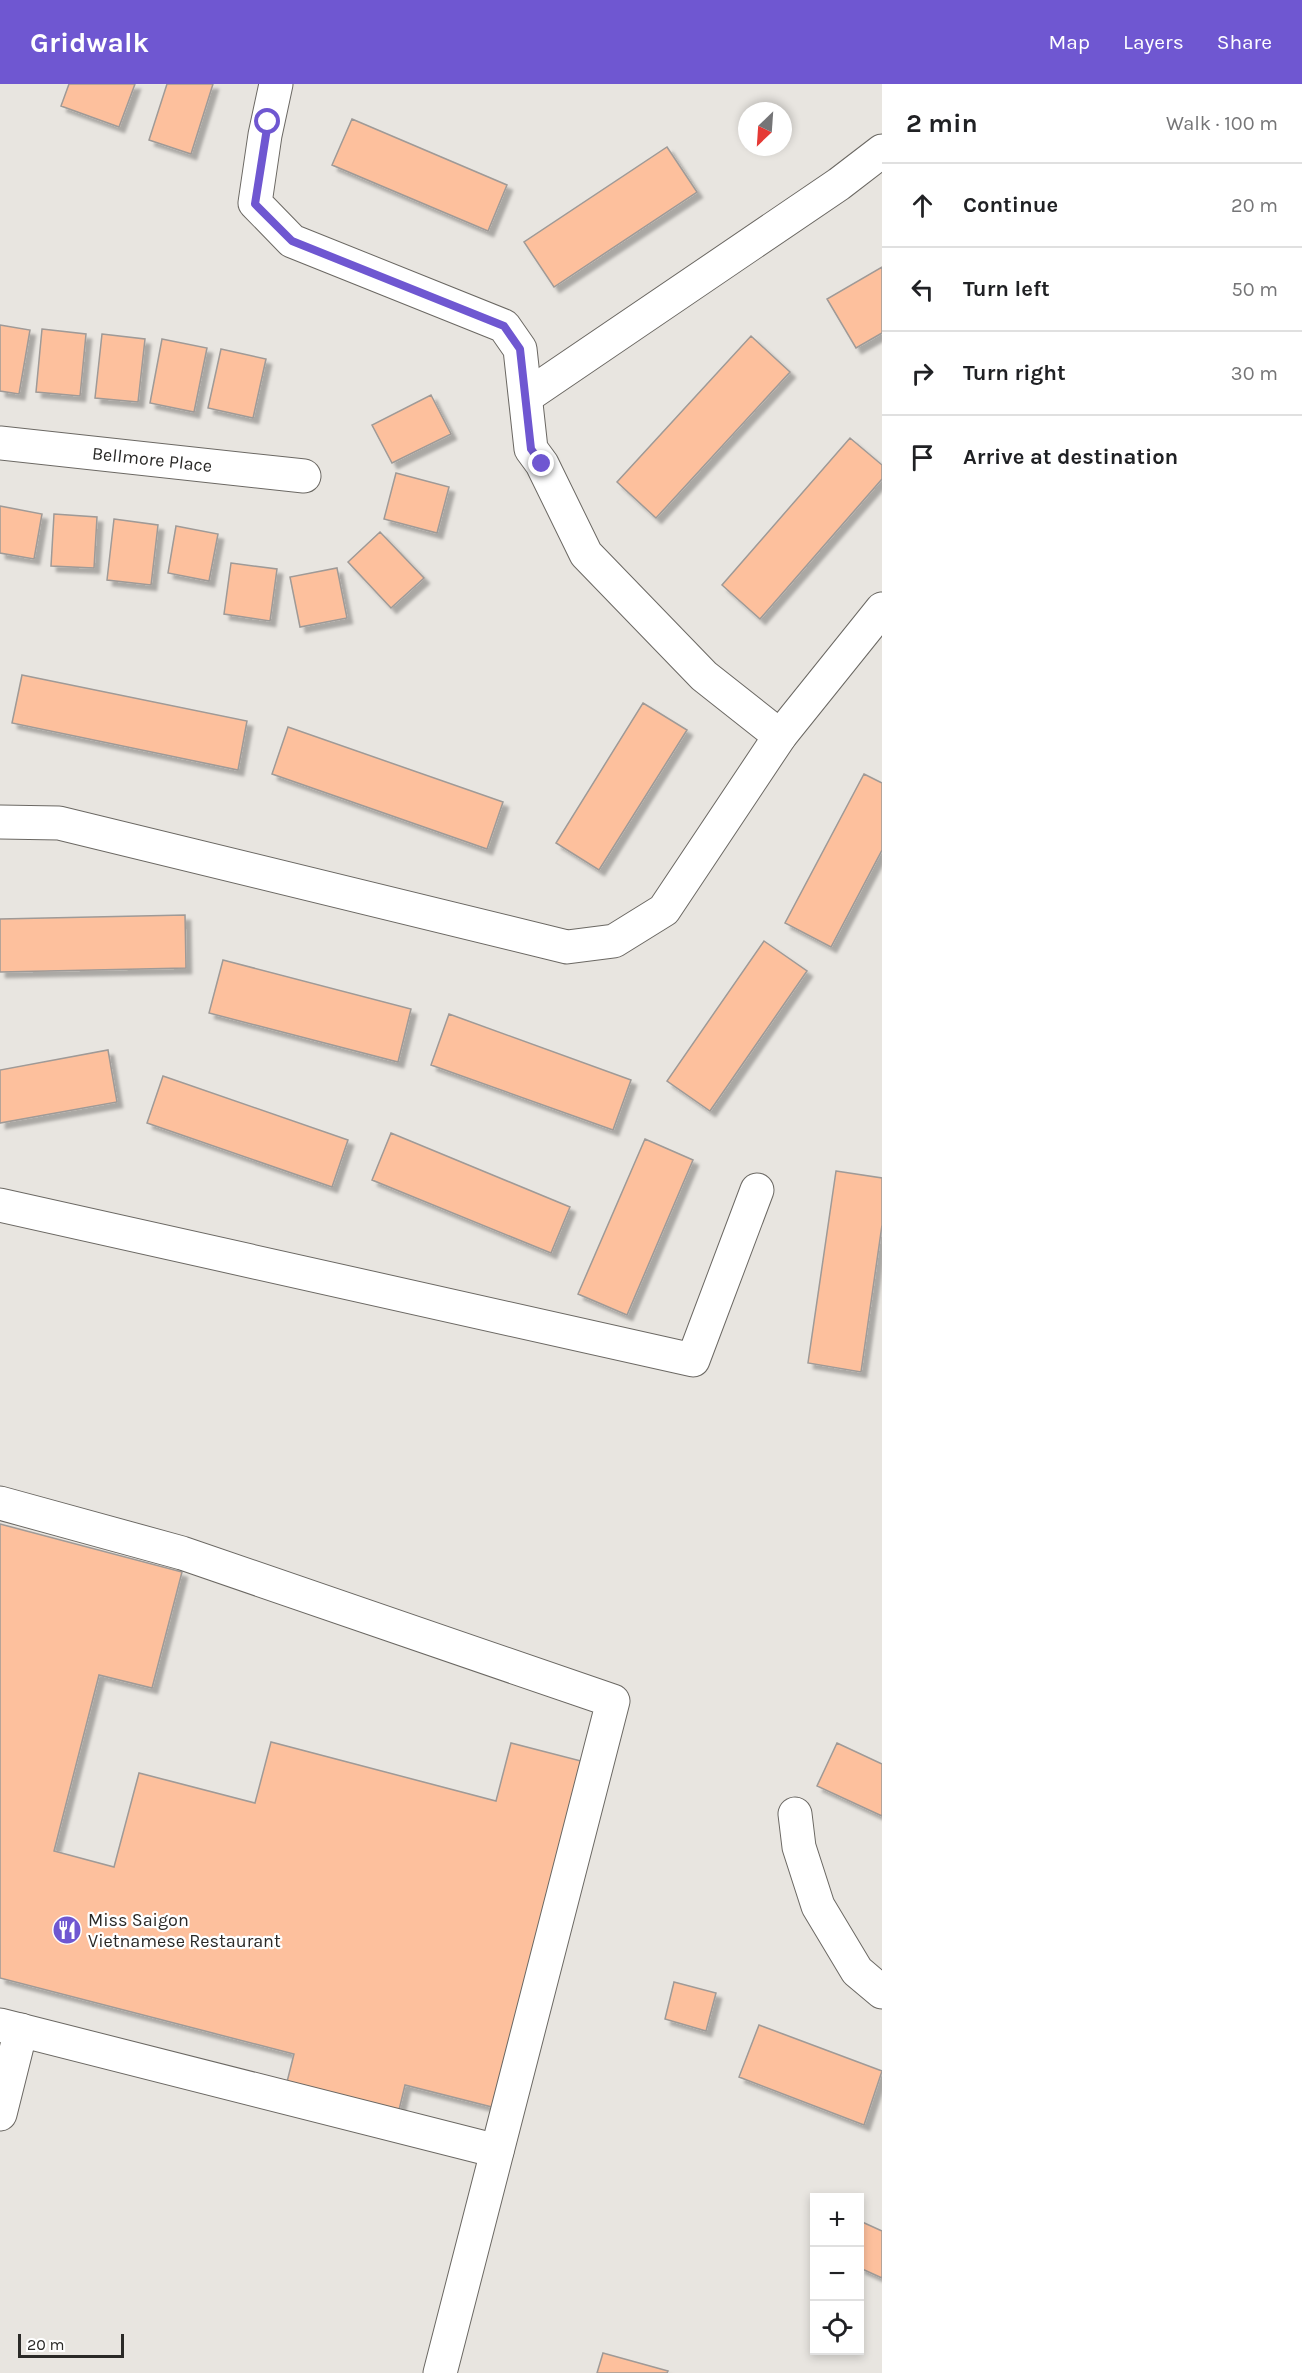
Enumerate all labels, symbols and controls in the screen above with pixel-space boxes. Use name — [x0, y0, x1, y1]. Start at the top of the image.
text: Gridwalk — [30, 26, 149, 59]
text: Map — [1048, 30, 1090, 54]
text: Layers — [1123, 30, 1184, 54]
text: Share — [1217, 30, 1272, 54]
north arrow — [738, 102, 792, 156]
route start — [254, 108, 280, 134]
text: 2 min — [906, 108, 978, 139]
text: Walk · 100 m — [1166, 112, 1278, 135]
icon: ahead — [906, 189, 939, 222]
text: Continue — [963, 192, 1058, 218]
text: 20 m — [1231, 194, 1278, 217]
icon: left — [906, 273, 939, 306]
text: Turn left — [963, 276, 1050, 302]
text: 50 m — [1231, 278, 1278, 301]
icon: right — [906, 357, 939, 390]
text: Turn right — [963, 360, 1066, 386]
text: 30 m — [1231, 362, 1278, 385]
icon: arrive — [906, 441, 939, 474]
street label: Bellmore Place — [91, 442, 213, 477]
text: Arrive at destination — [963, 444, 1178, 470]
route end — [528, 450, 554, 476]
place label: Miss Saigon Vietnamese Restaurant — [88, 1909, 281, 1952]
restaurant icon: Miss Saigon Vietnamese Restaurant — [51, 1914, 83, 1946]
map controls — [810, 2193, 864, 2355]
button: + — [810, 2193, 864, 2247]
button: − — [810, 2247, 864, 2301]
button: locate — [810, 2301, 864, 2355]
scale bar — [18, 2331, 124, 2358]
text: 20 m — [27, 2335, 65, 2354]

